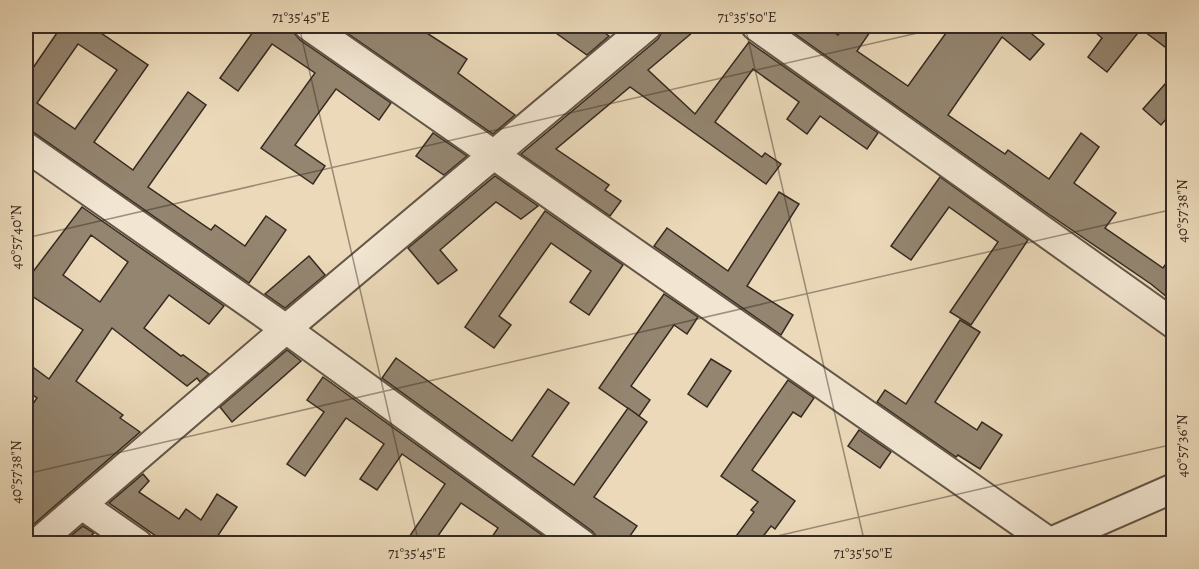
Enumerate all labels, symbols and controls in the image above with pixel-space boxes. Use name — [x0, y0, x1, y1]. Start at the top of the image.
text: 71°35'45"E — [272, 7, 330, 27]
text: 71°35'50"E — [717, 7, 777, 27]
text: 40°57'38"N — [1172, 179, 1192, 243]
text: 40°57'40"N — [6, 204, 26, 269]
text: 40°57'36"N — [1172, 414, 1192, 478]
text: 40°57'38"N — [6, 440, 26, 504]
text: 71°35'45"E — [388, 543, 446, 563]
text: 71°35'50"E — [833, 543, 893, 563]

